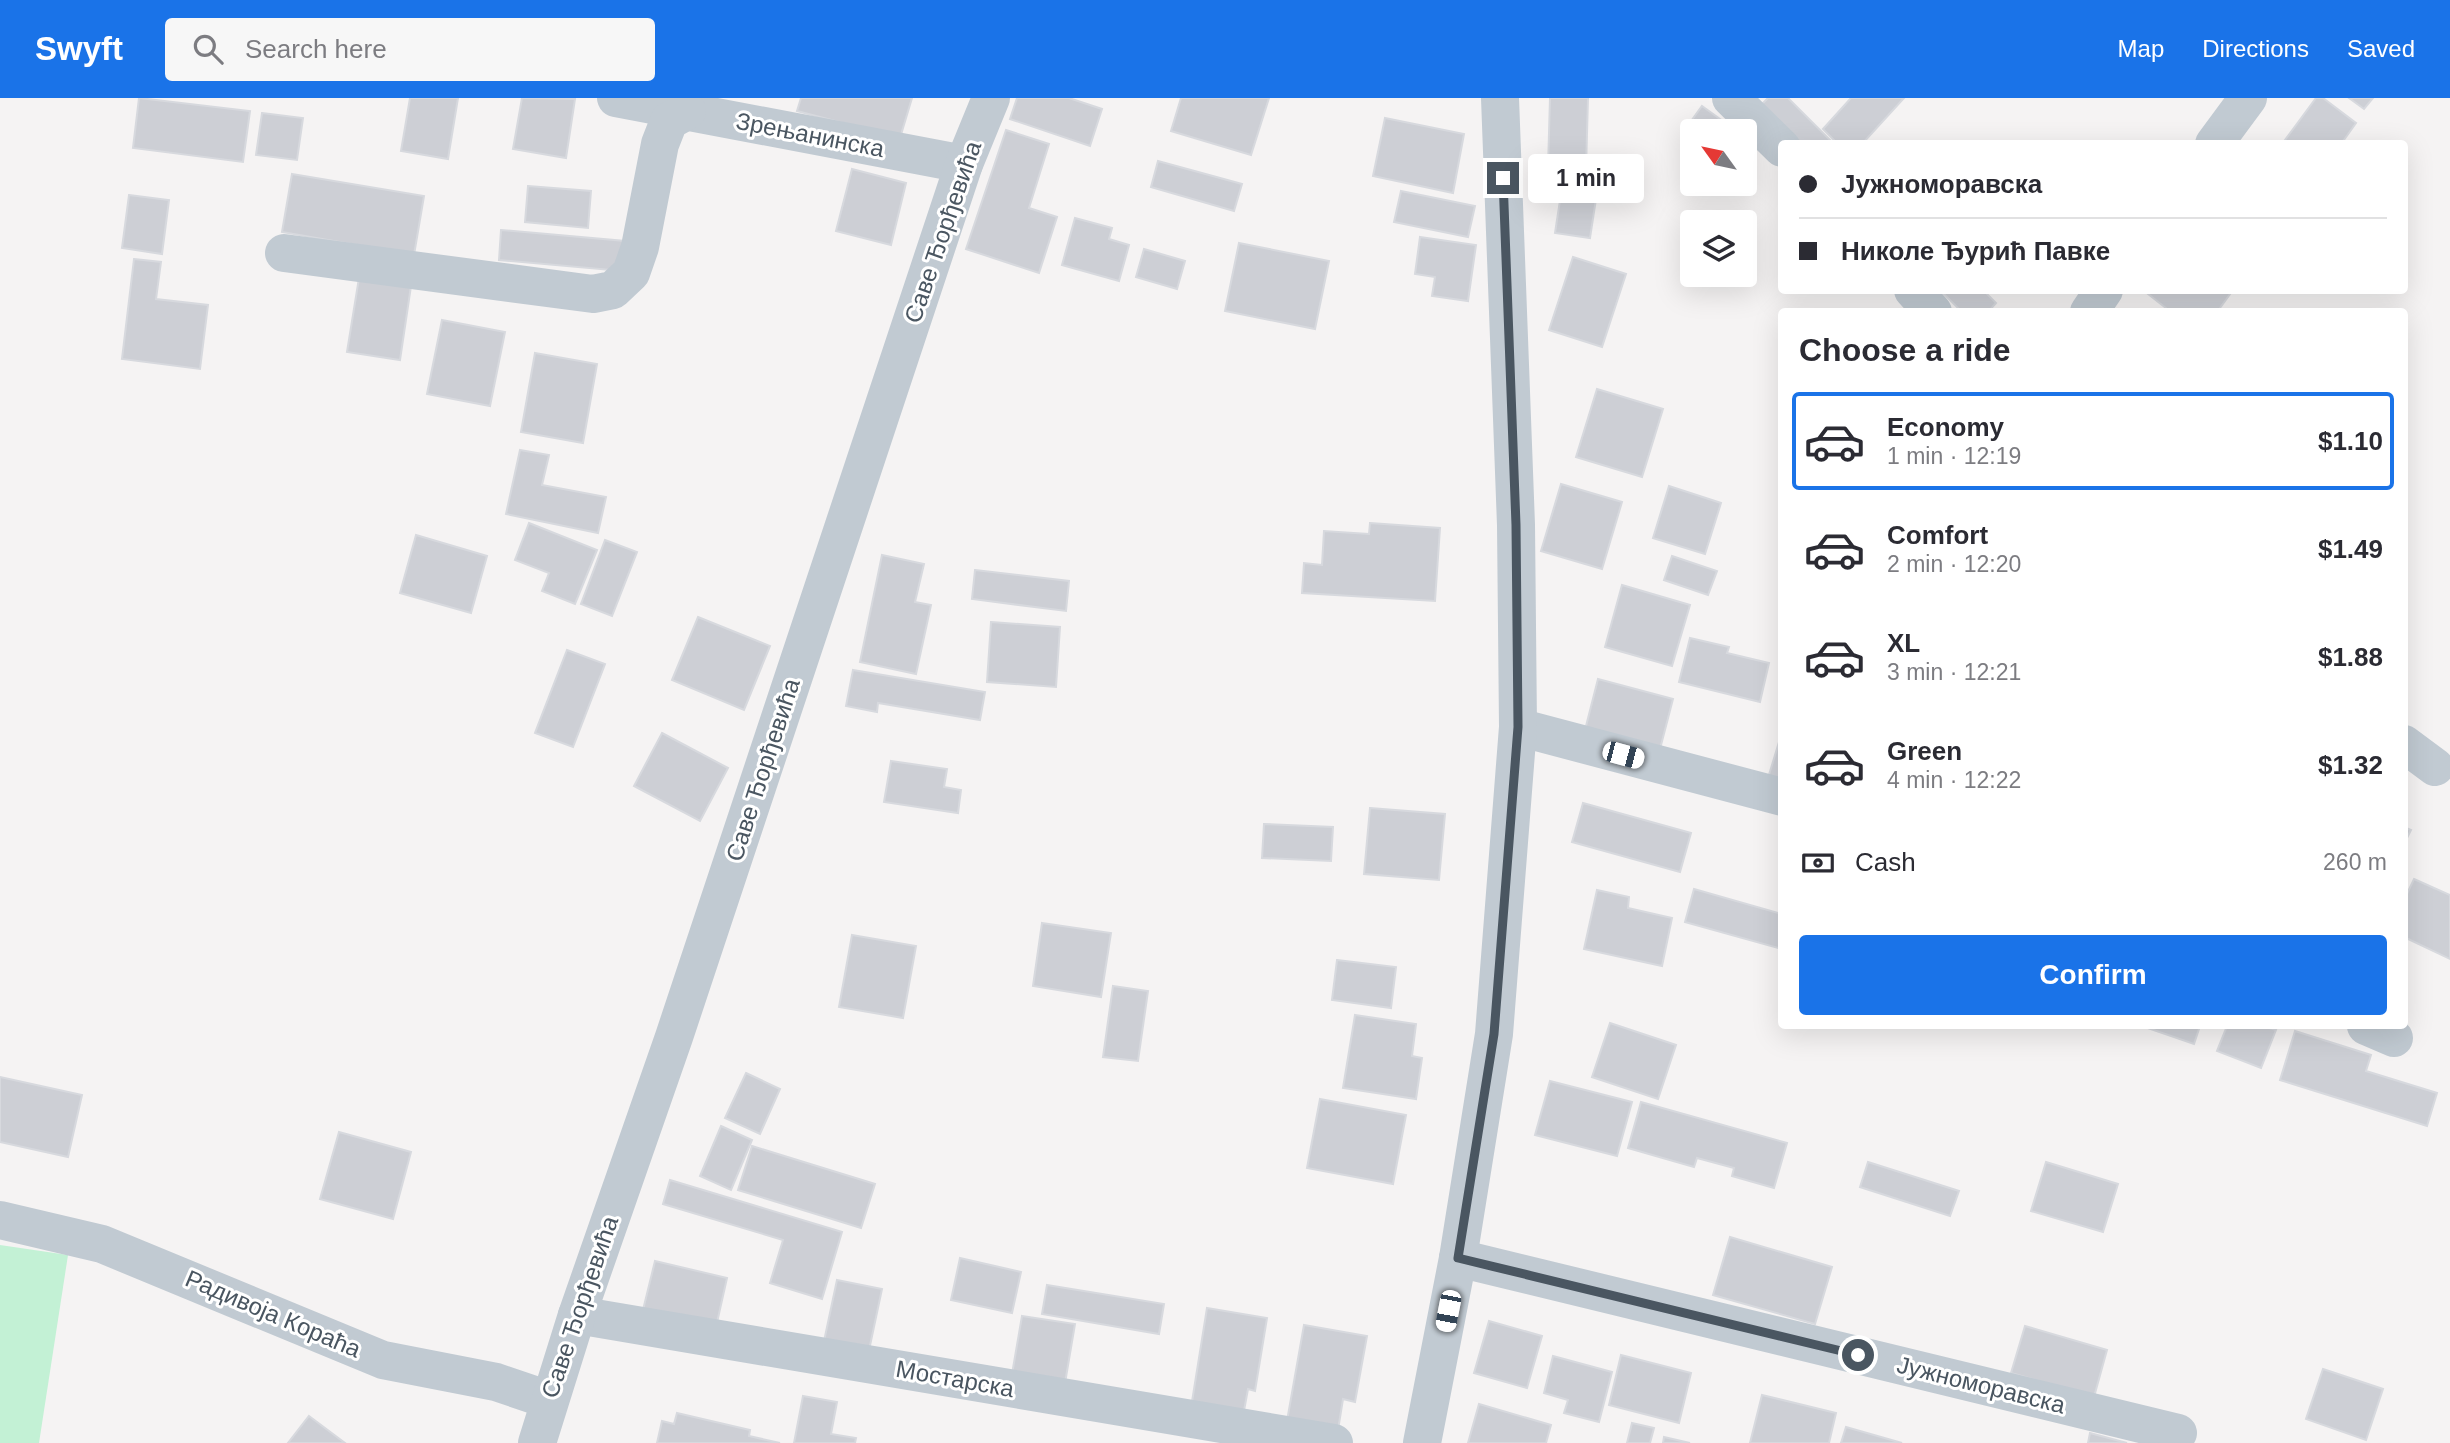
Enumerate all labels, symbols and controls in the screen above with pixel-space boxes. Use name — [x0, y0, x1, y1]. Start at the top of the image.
search box — [165, 18, 655, 81]
text: Swyft — [35, 30, 123, 67]
icon: search — [189, 30, 227, 68]
text: Search here — [245, 34, 387, 64]
text: Map — [2118, 35, 2164, 62]
text: Directions — [2202, 35, 2309, 62]
text: Saved — [2347, 35, 2415, 62]
street label: Зрењанинска — [734, 107, 887, 162]
north arrow — [1680, 119, 1757, 196]
map controls — [1680, 119, 1757, 287]
street label: Саве Ђорђевића — [899, 137, 987, 326]
callout: 1 min — [1528, 154, 1643, 202]
route end — [1487, 162, 1519, 194]
text: 1 min — [1556, 165, 1616, 191]
text: Јужноморавска — [1841, 169, 2042, 199]
button: layers — [1680, 210, 1757, 287]
text: Николе Ђурић Павке — [1841, 236, 2110, 266]
text: Choose a ride — [1799, 332, 2011, 368]
icon: car — [1803, 410, 1866, 473]
text: Economy — [1887, 412, 2004, 442]
text: $1.10 — [2318, 426, 2383, 456]
text: 1 min · 12:19 — [1887, 443, 2021, 469]
icon: car — [1803, 518, 1866, 581]
text: Comfort — [1887, 520, 1988, 550]
text: $1.49 — [2318, 534, 2383, 564]
text: 2 min · 12:20 — [1887, 551, 2021, 577]
icon: car — [1803, 626, 1866, 689]
text: XL — [1887, 628, 1920, 658]
text: $1.88 — [2318, 642, 2383, 672]
text: 3 min · 12:21 — [1887, 659, 2021, 685]
street label: Саве Ђорђевића — [720, 674, 805, 865]
icon: car — [1803, 734, 1866, 797]
text: Green — [1887, 736, 1962, 766]
car — [1600, 739, 1647, 771]
text: $1.32 — [2318, 750, 2383, 780]
text: 4 min · 12:22 — [1887, 767, 2021, 793]
icon: cash — [1799, 844, 1837, 882]
text: Cash — [1855, 847, 1916, 877]
text: 260 m — [2323, 849, 2387, 875]
button: Confirm — [1799, 935, 2387, 1015]
street label: Саве Ђорђевића — [536, 1212, 624, 1401]
street label: Радивоја Кораћа — [181, 1264, 366, 1363]
car — [1434, 1288, 1463, 1334]
route start — [1842, 1339, 1874, 1371]
street label: Јужноморавска — [1894, 1351, 2069, 1419]
street label: Мостарска — [894, 1355, 1017, 1402]

